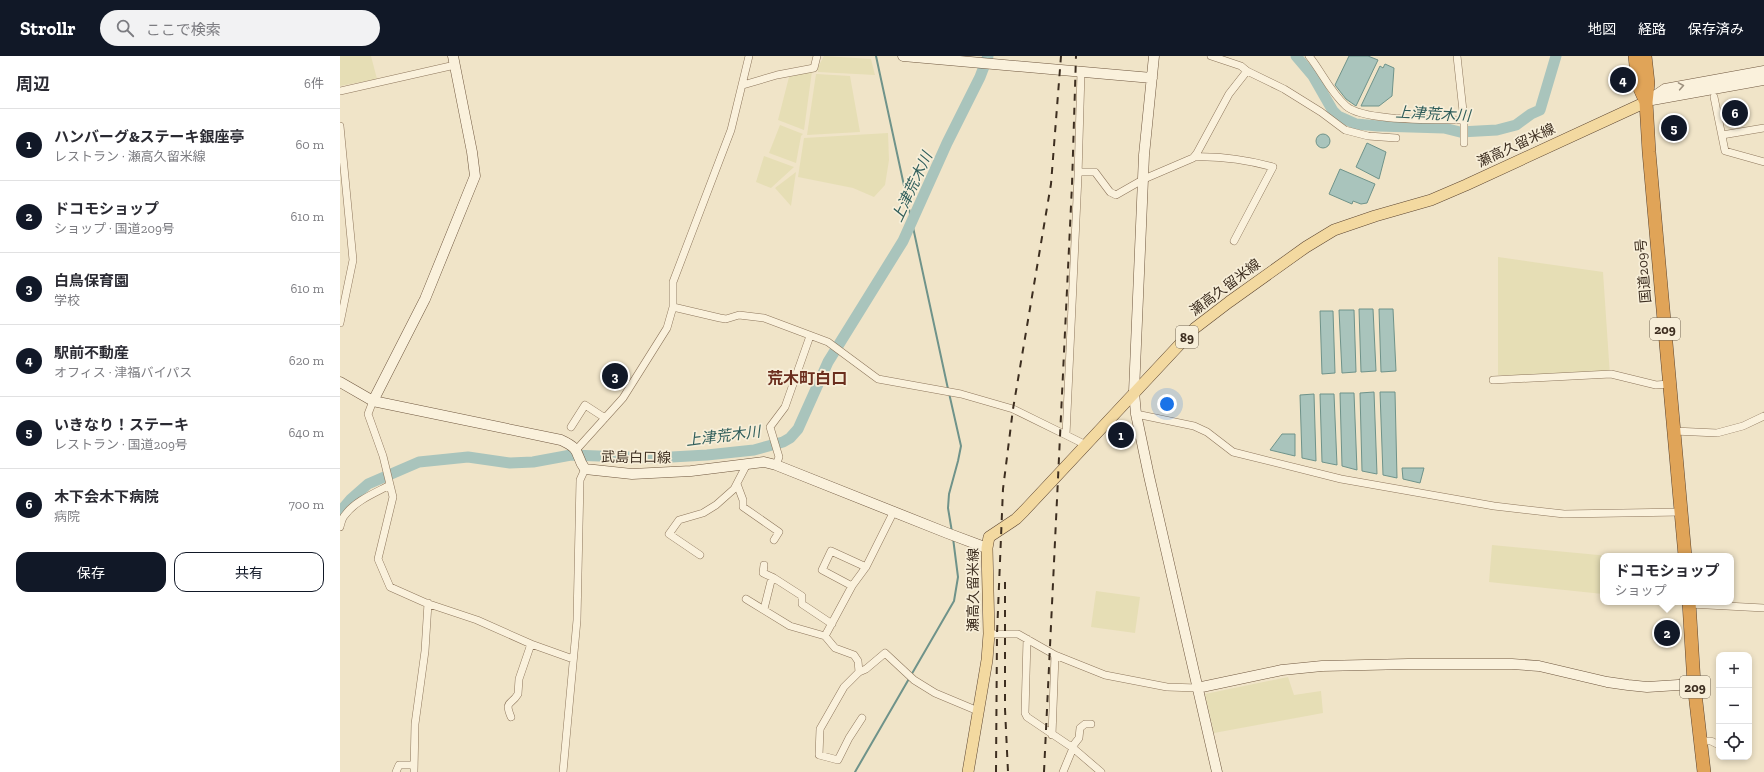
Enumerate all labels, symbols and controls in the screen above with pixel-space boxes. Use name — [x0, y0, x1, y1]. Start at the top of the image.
search box — [100, 10, 380, 46]
text: Strollr — [20, 17, 76, 40]
icon: search — [114, 17, 136, 39]
text: ここで検索 — [146, 21, 221, 39]
text: 地図 — [1588, 21, 1616, 38]
text: 経路 — [1638, 21, 1666, 38]
text: 保存済み — [1688, 21, 1744, 38]
pin: 4 — [1610, 65, 1636, 95]
text: 周辺 — [16, 74, 50, 94]
text: 6件 — [304, 76, 324, 91]
one-way arrow — [1678, 83, 1684, 91]
pin: 6 — [1722, 98, 1748, 128]
water label: 上津荒木川 — [1395, 103, 1473, 125]
pin: 5 — [1661, 113, 1687, 143]
street label: 瀬高久留米線 — [1475, 120, 1558, 171]
text: ハンバーグ&ステーキ銀座亭 — [54, 128, 245, 146]
text: 1 — [26, 137, 32, 152]
text: 60 m — [295, 137, 324, 152]
water label: 上津荒木川 — [888, 147, 937, 225]
text: レストラン · 瀬高久留米線 — [54, 149, 206, 164]
text: ドコモショップ — [54, 200, 159, 218]
text: 2 — [26, 209, 32, 224]
text: 610 m — [290, 209, 324, 224]
text: ショップ · 国道209号 — [54, 221, 175, 236]
street label: 国道209号 — [1632, 238, 1655, 304]
street label: 瀬高久留米線 — [1187, 255, 1264, 319]
text: 白鳥保育園 — [54, 272, 129, 290]
text: 3 — [26, 281, 32, 296]
text: 610 m — [290, 281, 324, 296]
text: 学校 — [54, 293, 80, 308]
road number: 209 — [1650, 318, 1680, 340]
road number: 89 — [1176, 326, 1198, 348]
text: 駅前不動産 — [54, 344, 129, 362]
text: 4 — [25, 353, 33, 368]
text: 620 m — [289, 353, 324, 368]
pin: 3 — [602, 361, 628, 391]
text: オフィス · 津福バイパス — [54, 365, 192, 380]
district label: 荒木町白口 — [767, 369, 847, 388]
your location — [1157, 394, 1177, 414]
text: いきなり！ステーキ — [54, 416, 189, 434]
pin: 1 — [1108, 420, 1134, 450]
water label: 上津荒木川 — [685, 422, 763, 450]
text: 5 — [26, 425, 32, 440]
text: 640 m — [288, 425, 324, 440]
text: レストラン · 国道209号 — [54, 437, 188, 452]
street label: 武島白口線 — [601, 448, 671, 467]
text: 木下会木下病院 — [54, 488, 159, 506]
text: 6 — [26, 497, 32, 512]
text: 700 m — [289, 497, 324, 512]
text: 病院 — [54, 509, 80, 524]
street label: 瀬高久留米線 — [965, 548, 982, 632]
button: 保存 — [16, 552, 166, 592]
button: 共有 — [174, 552, 324, 592]
popup — [1600, 553, 1734, 605]
text: ドコモショップ — [1614, 562, 1720, 580]
text: ショップ — [1614, 583, 1667, 598]
pin: 2 — [1654, 618, 1680, 648]
map controls — [1716, 652, 1752, 760]
button: + — [1716, 652, 1752, 688]
road number: 209 — [1680, 676, 1710, 698]
button: − — [1716, 688, 1752, 724]
button: locate — [1716, 724, 1752, 760]

